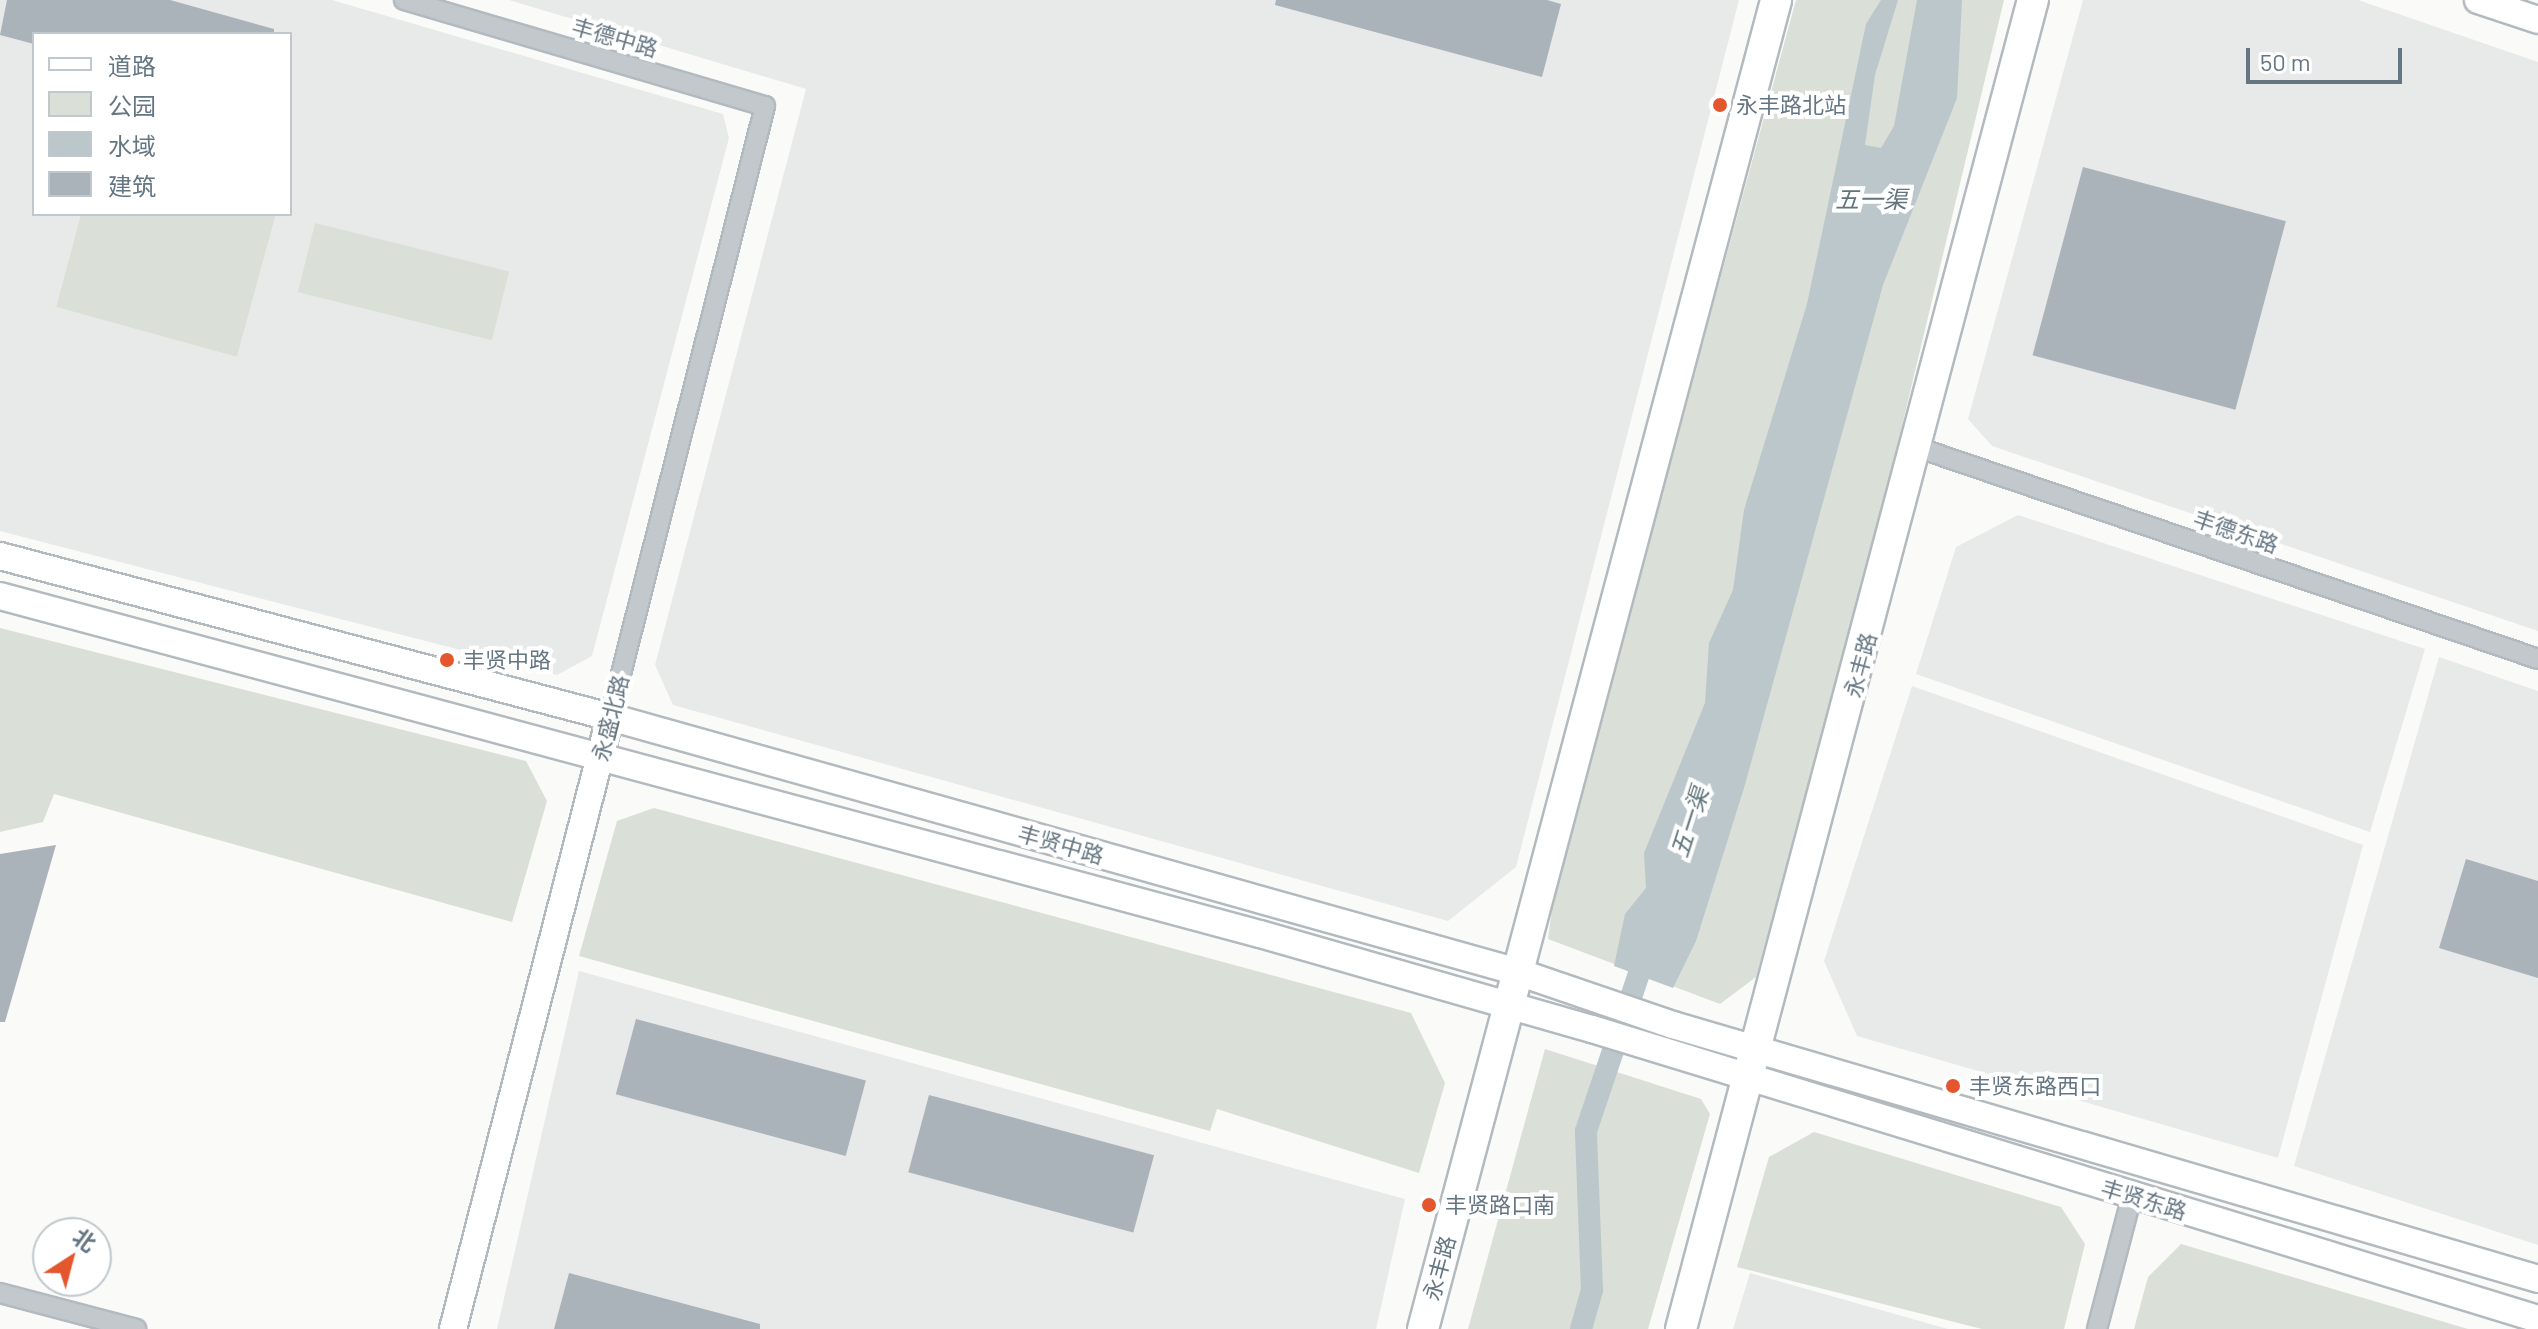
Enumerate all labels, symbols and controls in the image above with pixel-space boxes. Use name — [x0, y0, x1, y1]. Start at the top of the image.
street label: 丰德中路 — [569, 12, 661, 62]
legend — [32, 32, 292, 216]
scale bar — [2250, 32, 2406, 82]
text: 50 m — [2260, 47, 2311, 76]
text: 道路 — [108, 51, 156, 80]
text: 公园 — [108, 91, 156, 120]
place label: 永丰路北站 — [1736, 92, 1846, 118]
marker: 永丰路北站 — [1711, 96, 1729, 114]
text: 水域 — [108, 131, 156, 160]
text: 建筑 — [108, 171, 156, 200]
water label: 五一渠 — [1835, 185, 1907, 213]
street label: 丰德东路 — [2190, 504, 2282, 558]
street label: 永丰路 — [1839, 630, 1881, 700]
place label: 丰贤中路 — [463, 647, 551, 673]
marker: 丰贤中路 — [438, 651, 456, 669]
street label: 永盛北路 — [587, 672, 633, 764]
water label: 五一渠 — [1664, 783, 1714, 861]
street label: 丰贤中路 — [1015, 819, 1107, 869]
place label: 丰贤东路西口 — [1969, 1073, 2101, 1099]
marker: 丰贤东路西口 — [1944, 1077, 1962, 1095]
street label: 丰贤东路 — [2098, 1174, 2190, 1224]
place label: 丰贤路口南 — [1445, 1192, 1555, 1218]
marker: 丰贤路口南 — [1420, 1196, 1438, 1214]
north arrow — [32, 1217, 112, 1297]
text: 北 — [68, 1222, 101, 1256]
street label: 永丰路 — [1418, 1233, 1460, 1303]

